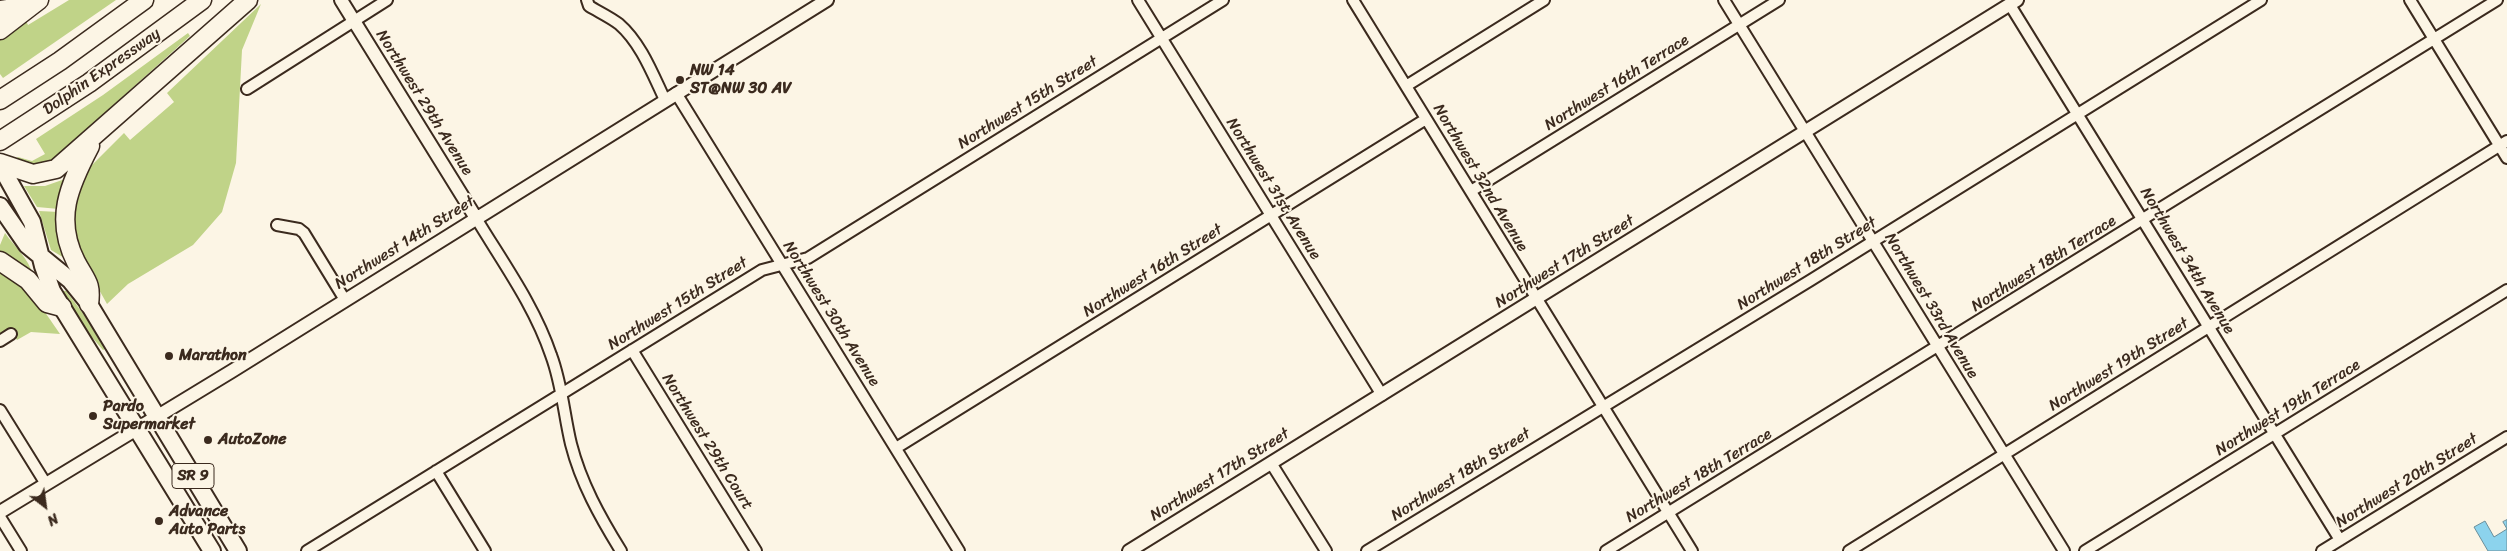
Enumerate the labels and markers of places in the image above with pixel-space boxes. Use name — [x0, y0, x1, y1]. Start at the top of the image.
place label: NW 14 ST@NW 30 AV — [690, 61, 792, 99]
marker: NW 14 ST@NW 30 AV — [674, 74, 686, 86]
place label: Marathon — [179, 346, 247, 366]
marker: Marathon — [163, 350, 175, 362]
place label: Pardo Supermarket — [103, 397, 195, 435]
marker: Pardo Supermarket — [87, 410, 99, 422]
place label: AutoZone — [218, 430, 286, 450]
marker: AutoZone — [202, 434, 214, 446]
place label: Advance Auto Parts — [169, 502, 245, 540]
marker: Advance Auto Parts — [153, 515, 165, 527]

